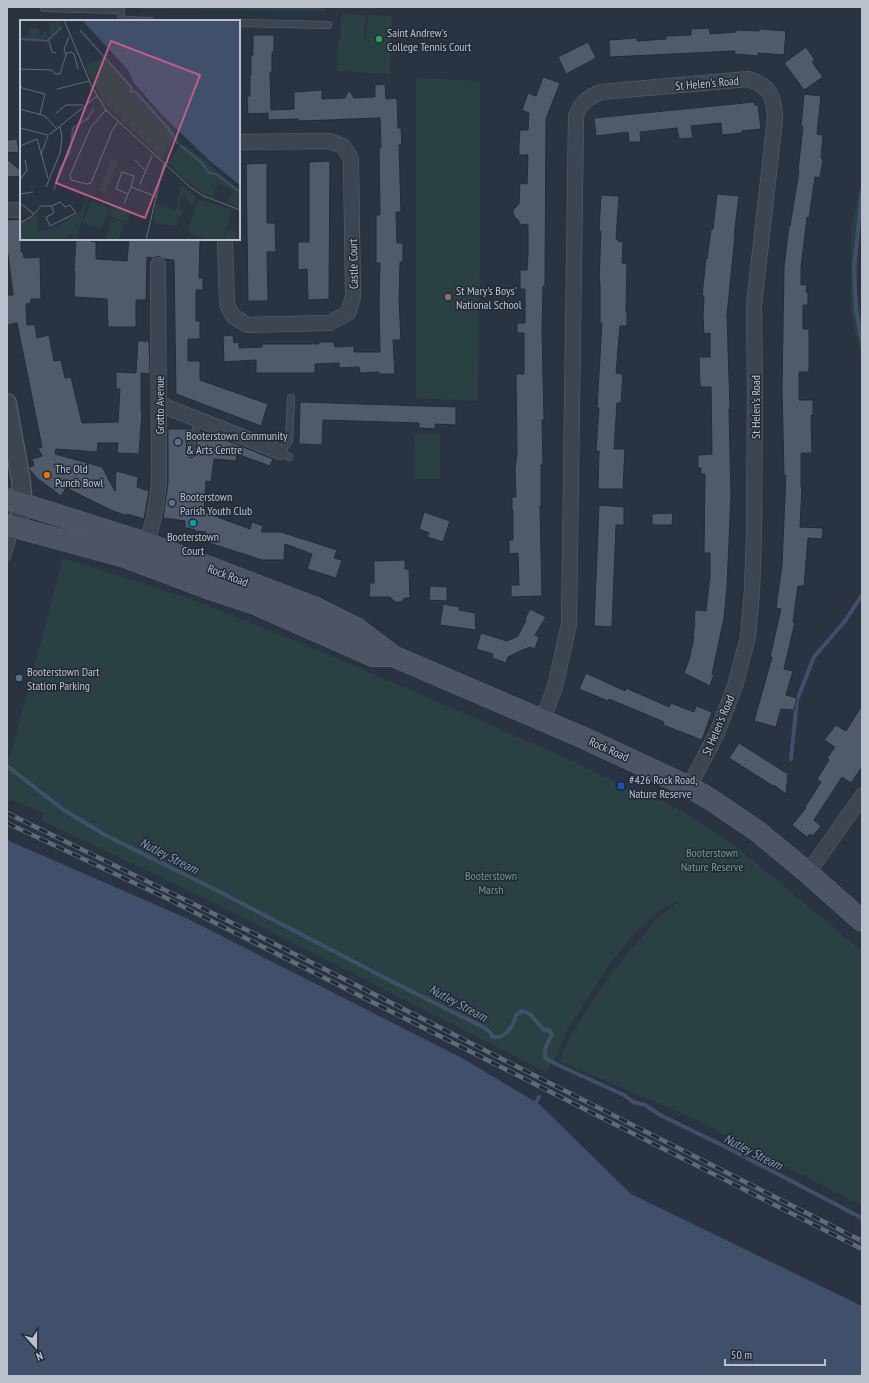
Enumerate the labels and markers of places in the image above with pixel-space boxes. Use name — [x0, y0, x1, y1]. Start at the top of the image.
place label: Saint Andrew's College Tennis Court — [387, 25, 472, 54]
marker: Saint Andrew's College Tennis Court — [374, 34, 384, 44]
place label: St Mary's Boys' National School — [456, 283, 522, 312]
marker: St Mary's Boys' National School — [443, 292, 453, 302]
place label: Booterstown Community & Arts Centre — [186, 428, 288, 457]
marker: Booterstown Community & Arts Centre — [173, 437, 183, 447]
place label: The Old Punch Bowl — [55, 461, 103, 490]
marker: The Old Punch Bowl — [42, 470, 52, 480]
place label: Booterstown Parish Youth Club — [180, 489, 252, 518]
marker: Booterstown Parish Youth Club — [167, 498, 177, 508]
marker: Booterstown Court — [188, 518, 198, 528]
place label: Booterstown Court — [167, 529, 219, 558]
place label: Booterstown Dart Station Parking — [27, 664, 100, 693]
marker: Booterstown Dart Station Parking — [14, 673, 24, 683]
place label: #426 Rock Road, Nature Reserve — [629, 772, 698, 801]
marker: #426 Rock Road, Nature Reserve — [616, 781, 626, 791]

